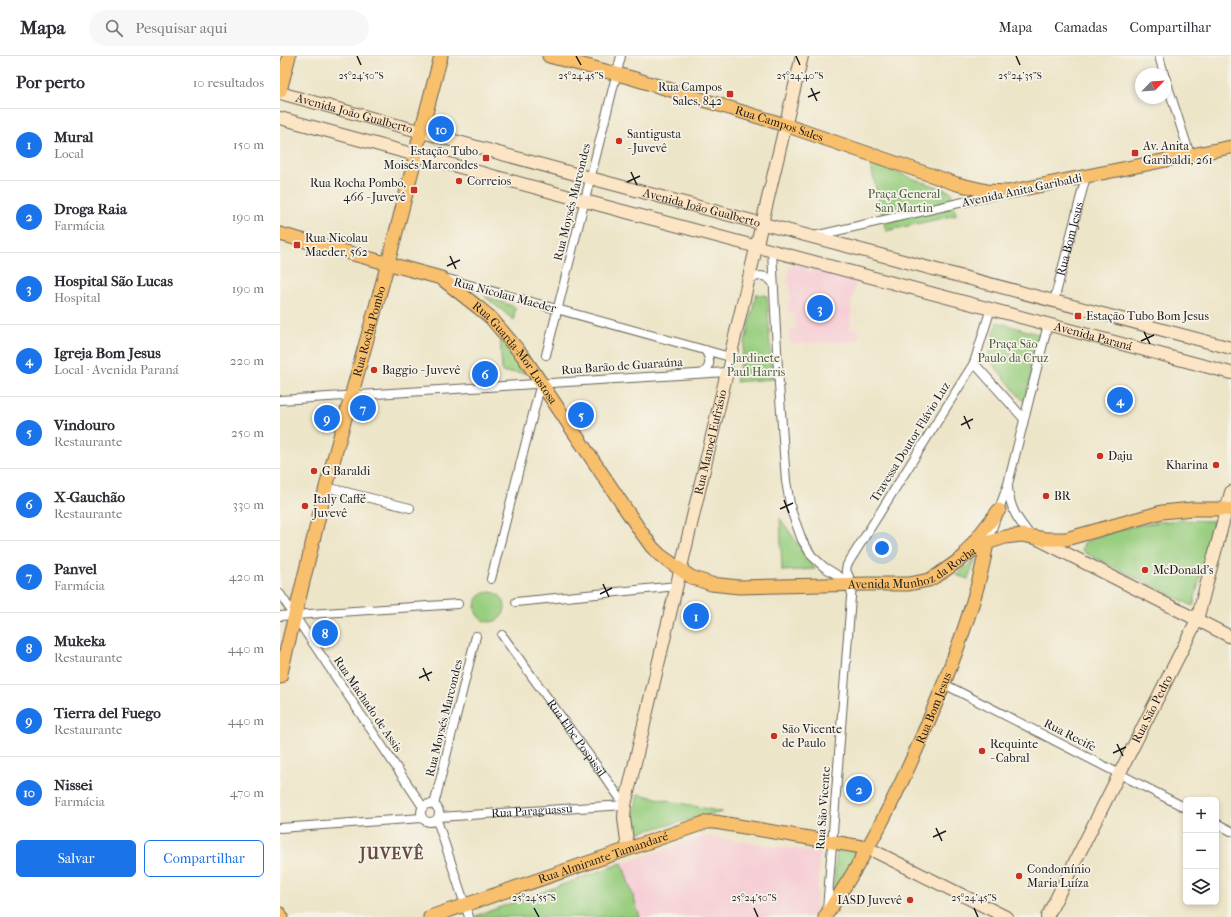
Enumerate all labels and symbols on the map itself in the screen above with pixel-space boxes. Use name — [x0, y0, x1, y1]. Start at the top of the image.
north arrow — [1135, 68, 1171, 104]
text: 25°24'50"S — [338, 70, 384, 82]
text: 25°24'45"S — [558, 70, 604, 82]
text: 25°24'40"S — [777, 70, 823, 82]
text: 25°24'35"S — [998, 70, 1042, 82]
place label: Rua Campos Sales, 842 — [658, 80, 723, 108]
marker: Rua Campos Sales, 842 — [725, 89, 735, 99]
street label: Avenida João Gualberto — [293, 90, 414, 136]
street label: Rua Campos Sales — [733, 103, 826, 145]
pin: 10 — [428, 114, 454, 144]
place label: Santigusta - Juvevê — [627, 127, 682, 155]
marker: Santigusta - Juvevê — [614, 136, 624, 146]
place label: Av. Anita Garibaldi, 261 — [1142, 139, 1213, 167]
street label: Rua Moysés Marcondes — [551, 141, 593, 262]
place label: Estação Tubo Moisés Marcondes — [384, 144, 479, 172]
marker: Av. Anita Garibaldi, 261 — [1130, 148, 1140, 158]
marker: Estação Tubo Moisés Marcondes — [481, 153, 491, 163]
street label: Avenida Anita Garibaldi — [960, 170, 1084, 210]
place label: Correios — [467, 174, 512, 188]
place label: Rua Rocha Pombo, 466 - Juvevê — [310, 176, 407, 204]
marker: Correios — [454, 176, 464, 186]
marker: Rua Rocha Pombo, 466 - Juvevê — [409, 185, 419, 195]
street label: Avenida João Gualberto — [641, 185, 762, 230]
park label: Praça General San Martin — [868, 187, 941, 215]
street label: Rua Bom Jesus — [1054, 200, 1086, 277]
place label: Rua Nicolau Maeder, 562 — [305, 231, 368, 259]
marker: Rua Nicolau Maeder, 562 — [292, 240, 302, 250]
street label: Rua Nicolau Maeder — [452, 275, 559, 316]
street label: Rua Rocha Pombo — [350, 284, 388, 378]
pin: 3 — [807, 293, 833, 323]
street label: Rua Guarda-Mor Lustosa — [470, 299, 560, 407]
place label: Estação Tubo Bom Jesus — [1086, 309, 1209, 324]
marker: Estação Tubo Bom Jesus — [1073, 311, 1083, 321]
street label: Avenida Paraná — [1052, 319, 1134, 354]
park label: Praça São Paulo da Cruz — [977, 337, 1049, 365]
park label: Jardinete Paul Harris — [727, 351, 786, 379]
street label: Rua Barão de Guaraúna — [561, 355, 684, 377]
pin: 6 — [472, 359, 498, 389]
place label: Baggio - Juvevê — [382, 363, 460, 377]
marker: Baggio - Juvevê — [369, 365, 379, 375]
street label: Travessa Doutor Flávio Luz — [867, 379, 953, 505]
pin: 4 — [1107, 385, 1133, 415]
street label: Rua Manoel Eufrásio — [691, 388, 730, 496]
pin: 7 — [350, 393, 376, 423]
pin: 5 — [568, 400, 594, 430]
pin: 9 — [314, 403, 340, 433]
place label: Daju — [1108, 449, 1133, 463]
marker: Daju — [1095, 451, 1105, 461]
place label: Kharina — [1166, 458, 1208, 472]
marker: Kharina — [1211, 460, 1221, 470]
place label: G Baraldi — [322, 464, 371, 478]
marker: G Baraldi — [309, 466, 319, 476]
place label: BR — [1054, 489, 1072, 503]
marker: BR — [1041, 491, 1051, 501]
place label: Italy Caffé Juvevê — [312, 492, 366, 520]
marker: Italy Caffé Juvevê — [300, 501, 310, 511]
your location — [872, 538, 892, 558]
street label: Avenida Munhoz da Rocha — [847, 543, 978, 591]
place label: McDonald's — [1153, 563, 1214, 577]
marker: McDonald's — [1140, 565, 1150, 575]
pin: 1 — [683, 601, 709, 631]
pin: 8 — [312, 618, 338, 648]
street label: Rua Machado de Assis — [331, 654, 406, 755]
street label: Rua Moysés Marcondes — [423, 657, 465, 778]
street label: Rua Bom Jesus — [913, 670, 955, 746]
street label: Rua São Pedro — [1129, 673, 1175, 745]
street label: Rua Elbe Pospissil — [544, 696, 610, 780]
street label: Rua Recife — [1042, 716, 1098, 754]
place label: São Vicente de Paulo — [782, 722, 842, 750]
marker: São Vicente de Paulo — [769, 731, 779, 741]
place label: Requinte - Cabral — [990, 737, 1038, 765]
marker: Requinte - Cabral — [977, 746, 987, 756]
street label: Rua São Vicente — [813, 766, 833, 850]
pin: 2 — [846, 774, 872, 804]
street label: Rua Paraguassu — [491, 801, 573, 821]
street label: Rua Almirante Tamandaré — [536, 829, 670, 886]
district label: JUVEVÊ — [358, 843, 424, 864]
place label: Condomínio Maria Luíza — [1027, 862, 1091, 890]
marker: Condomínio Maria Luíza — [1014, 871, 1024, 881]
text: 25°24'55"S — [512, 892, 556, 904]
text: 25°24'50"S — [731, 892, 777, 904]
text: 25°24'45"S — [951, 892, 997, 904]
place label: IASD Juvevê — [837, 893, 902, 907]
marker: IASD Juvevê — [905, 895, 915, 905]

